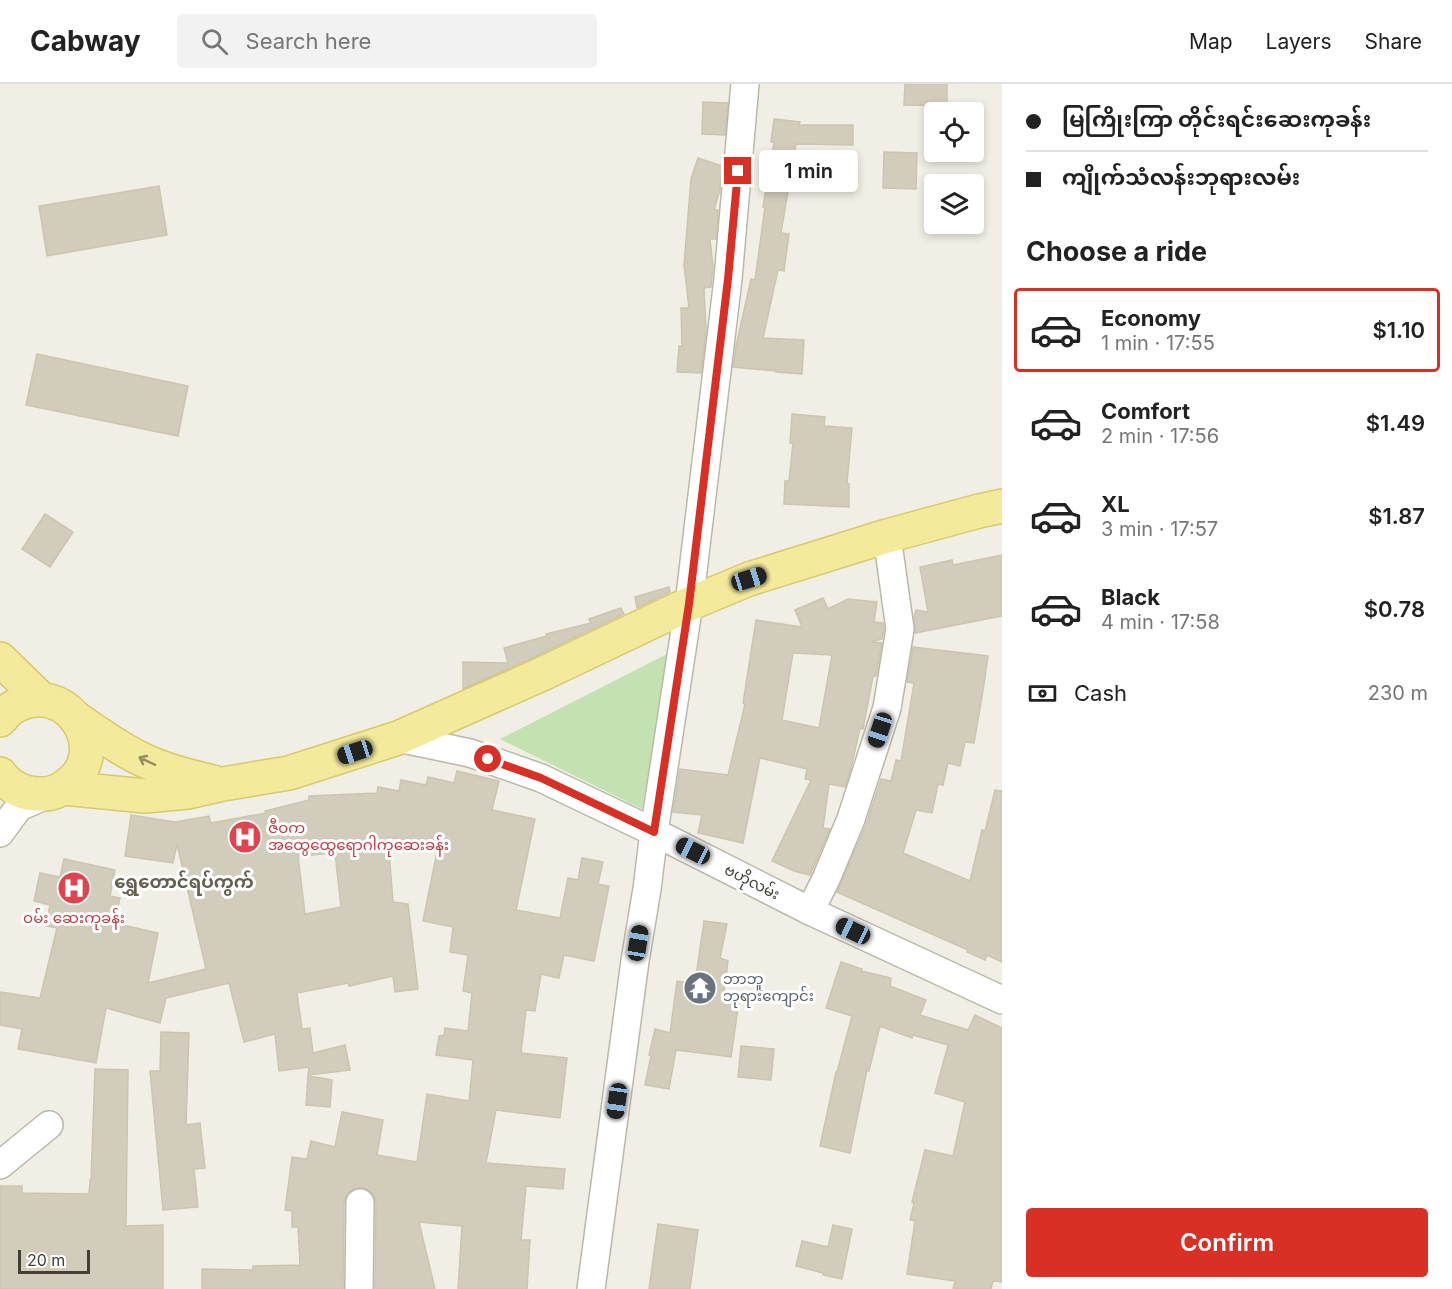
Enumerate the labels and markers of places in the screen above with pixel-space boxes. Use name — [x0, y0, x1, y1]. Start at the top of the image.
place label: ဇီဝက အထွေထွေရောဂါကုဆေးခန်း — [268, 818, 449, 857]
hospital icon: ဇီဝက အထွေထွေရောဂါကုဆေးခန်း — [227, 819, 263, 855]
hospital icon: ဝမ်း ဆေးကုခန်း — [56, 870, 92, 906]
place label: ဝမ်း ဆေးကုခန်း — [23, 908, 125, 930]
place label: ဘာဘူ ဘုရားကျောင်း — [723, 969, 814, 1008]
temple icon: ဘာဘူ ဘုရားကျောင်း — [682, 970, 718, 1006]

